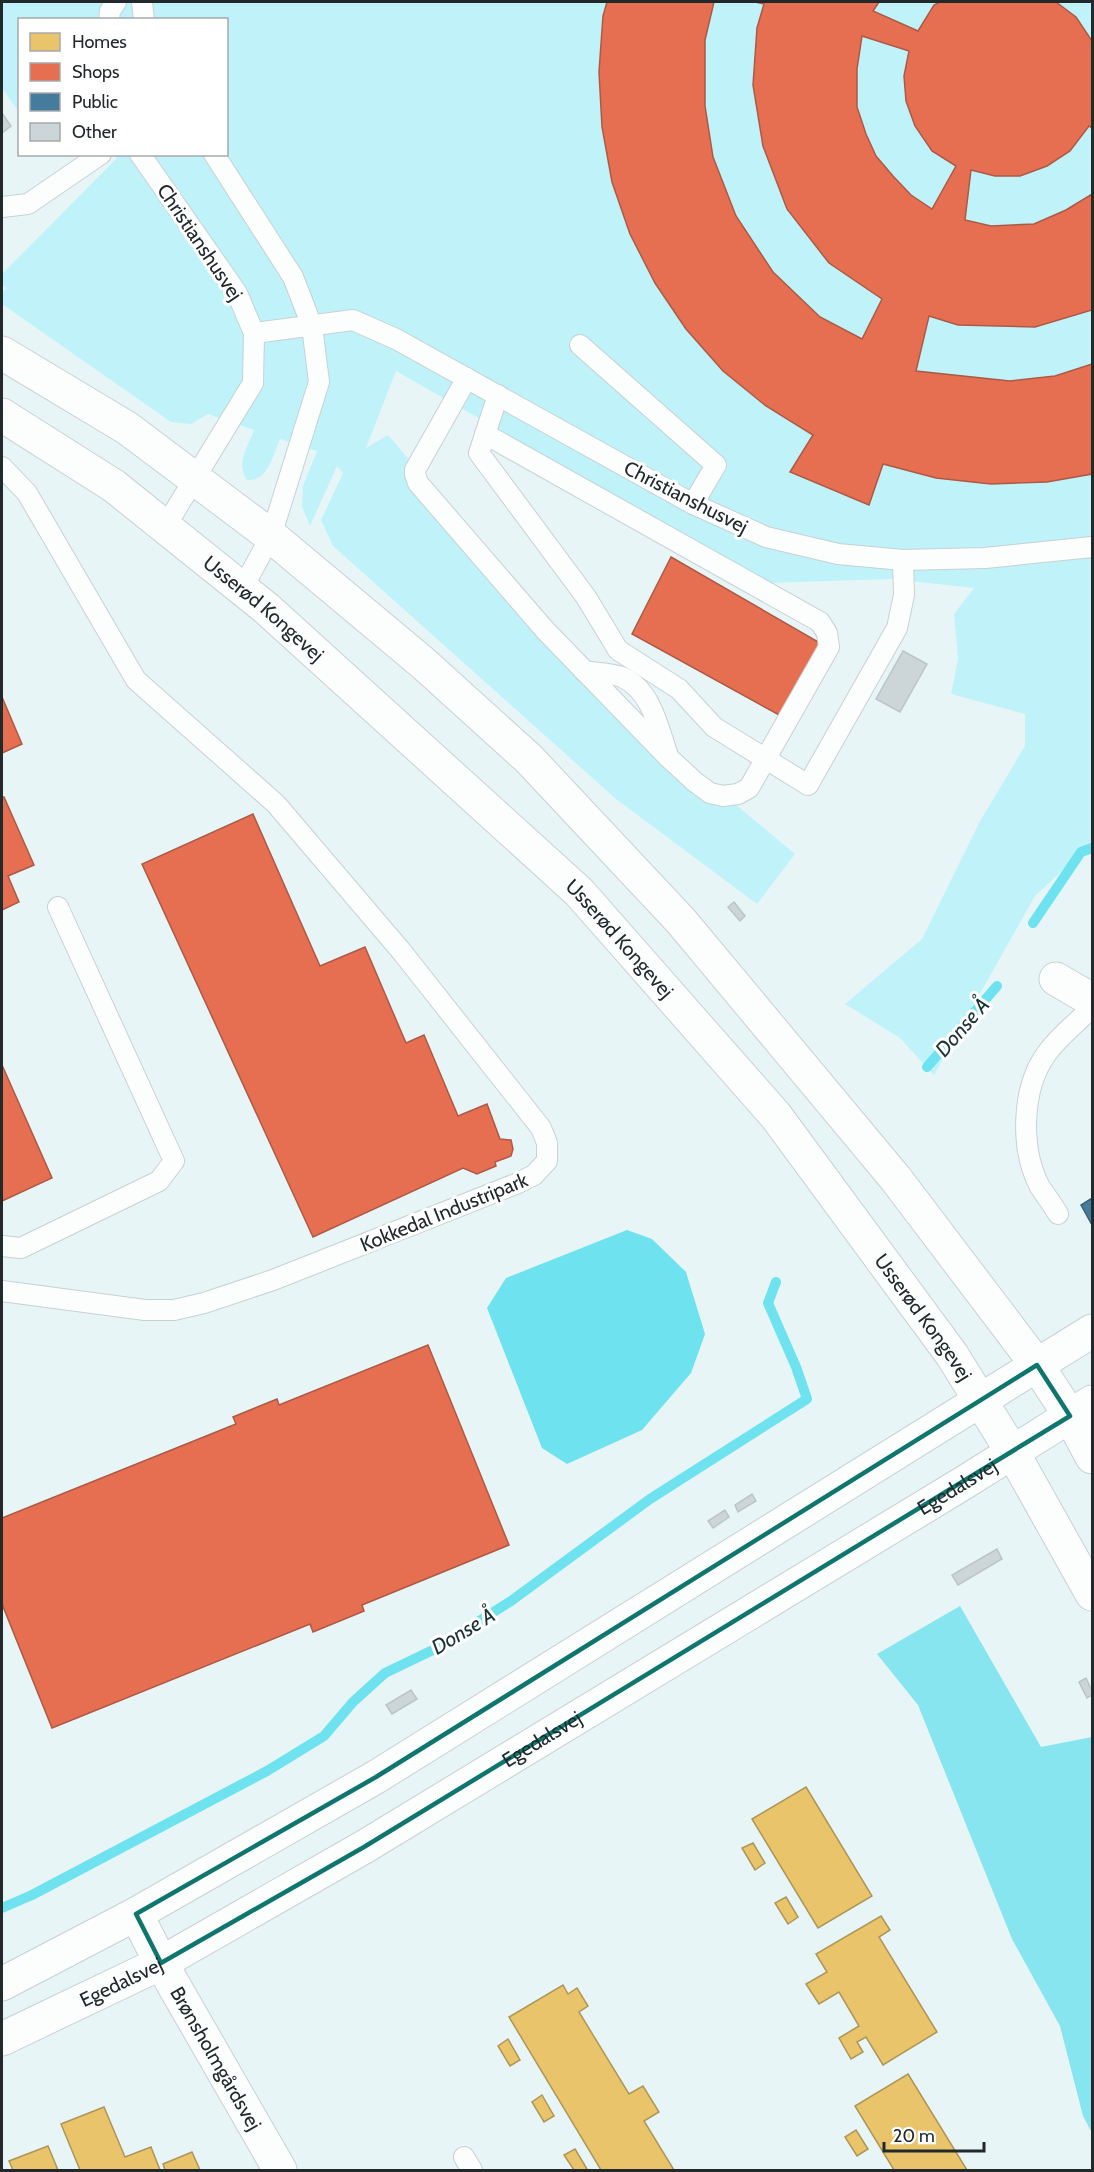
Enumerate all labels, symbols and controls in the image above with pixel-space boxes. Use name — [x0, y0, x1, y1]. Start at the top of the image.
legend — [18, 18, 228, 156]
text: Homes — [72, 31, 127, 53]
text: Shops — [72, 61, 120, 83]
text: Public — [72, 91, 118, 113]
text: Other — [72, 121, 117, 143]
street label: Christianshusvej — [152, 179, 248, 305]
street label: Christianshusvej — [620, 455, 752, 539]
street label: Usserød Kongevej — [198, 550, 329, 667]
street label: Usserød Kongevej — [561, 874, 679, 1003]
water label: Donse Å — [928, 991, 994, 1062]
street label: Kokkedal Industripark — [357, 1167, 531, 1257]
street label: Usserød Kongevej — [870, 1249, 977, 1385]
street label: Egedalsvej — [913, 1453, 1001, 1520]
water label: Donse Å — [426, 1601, 499, 1660]
street label: Egedalsvej — [498, 1706, 586, 1772]
street label: Egedalsvej — [76, 1952, 166, 2012]
street label: Brønsholmgårdsvej — [165, 1982, 267, 2134]
scale bar — [884, 2115, 984, 2153]
text: 20 m — [893, 2125, 935, 2147]

